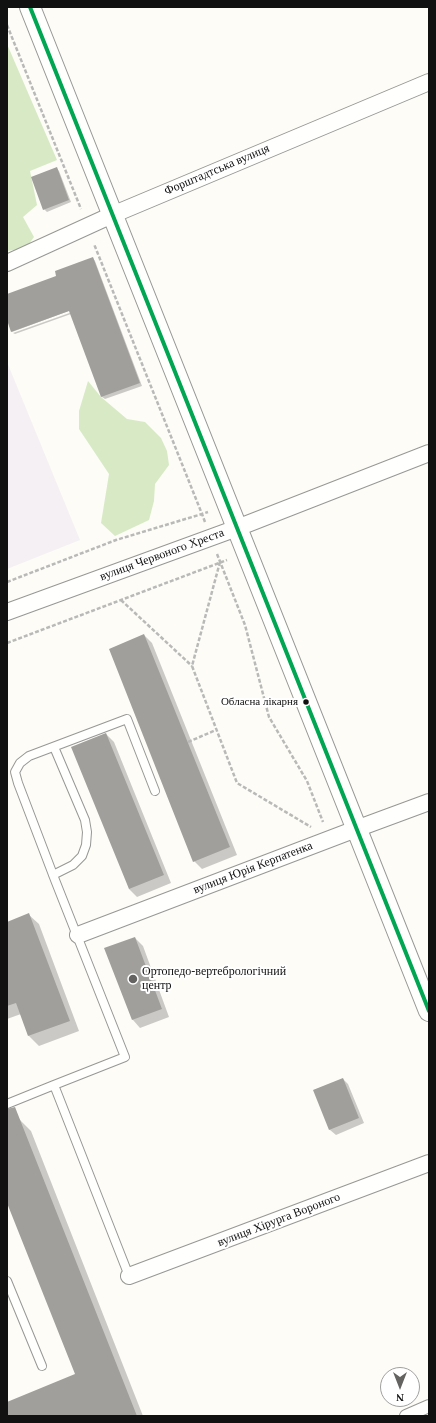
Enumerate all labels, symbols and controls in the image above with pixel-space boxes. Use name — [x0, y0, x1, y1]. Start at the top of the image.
street label: Форштадтська вулиця — [162, 141, 272, 199]
street label: вулиця Червоного Хреста — [98, 526, 226, 584]
place label: Обласна лікарня — [221, 695, 298, 709]
marker: Обласна лікарня — [301, 697, 311, 707]
street label: вулиця Юрія Керпатенка — [191, 839, 315, 897]
place label: Ортопедо-вертебрологічний центр — [142, 965, 286, 993]
marker: Ортопедо-вертебрологічний центр — [127, 973, 139, 985]
street label: вулиця Хірурга Вороного — [216, 1190, 342, 1250]
north arrow — [380, 1367, 420, 1407]
text: N — [396, 1392, 404, 1404]

